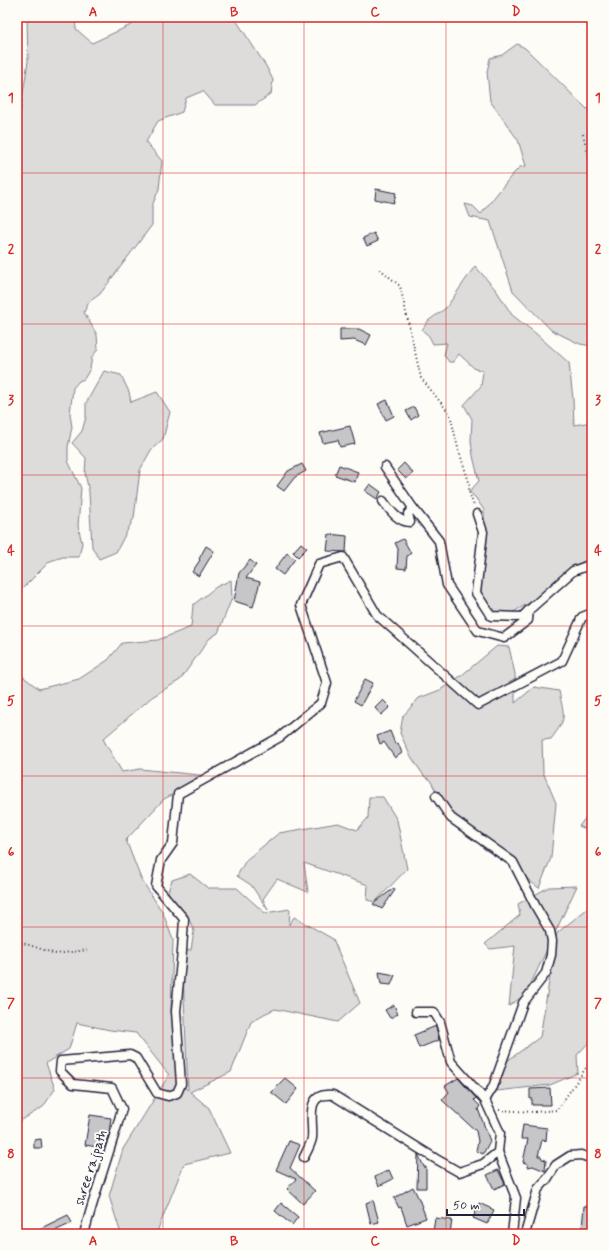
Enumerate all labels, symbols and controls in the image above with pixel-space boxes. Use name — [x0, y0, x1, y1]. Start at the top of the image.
text: A — [89, 4, 97, 21]
text: B — [230, 4, 239, 21]
text: C — [370, 4, 380, 21]
text: D — [512, 4, 521, 21]
text: 1 — [8, 90, 14, 107]
text: 1 — [595, 90, 601, 107]
text: 2 — [8, 241, 15, 258]
text: 2 — [595, 241, 602, 258]
text: 3 — [8, 392, 14, 409]
text: 3 — [595, 392, 601, 409]
text: 4 — [7, 543, 15, 560]
text: 4 — [594, 543, 602, 560]
text: 5 — [7, 693, 15, 710]
text: 5 — [594, 693, 602, 710]
text: 6 — [8, 844, 15, 861]
text: 6 — [595, 844, 602, 861]
text: 7 — [7, 995, 15, 1012]
text: 7 — [594, 995, 602, 1012]
street label: shree rajpath — [70, 1127, 112, 1207]
text: 8 — [7, 1146, 15, 1163]
text: 8 — [594, 1146, 602, 1163]
scale bar — [447, 1191, 524, 1217]
text: 50 m — [453, 1198, 480, 1214]
text: A — [89, 1233, 97, 1250]
text: B — [230, 1233, 239, 1250]
text: C — [370, 1233, 380, 1250]
text: D — [512, 1233, 521, 1250]

